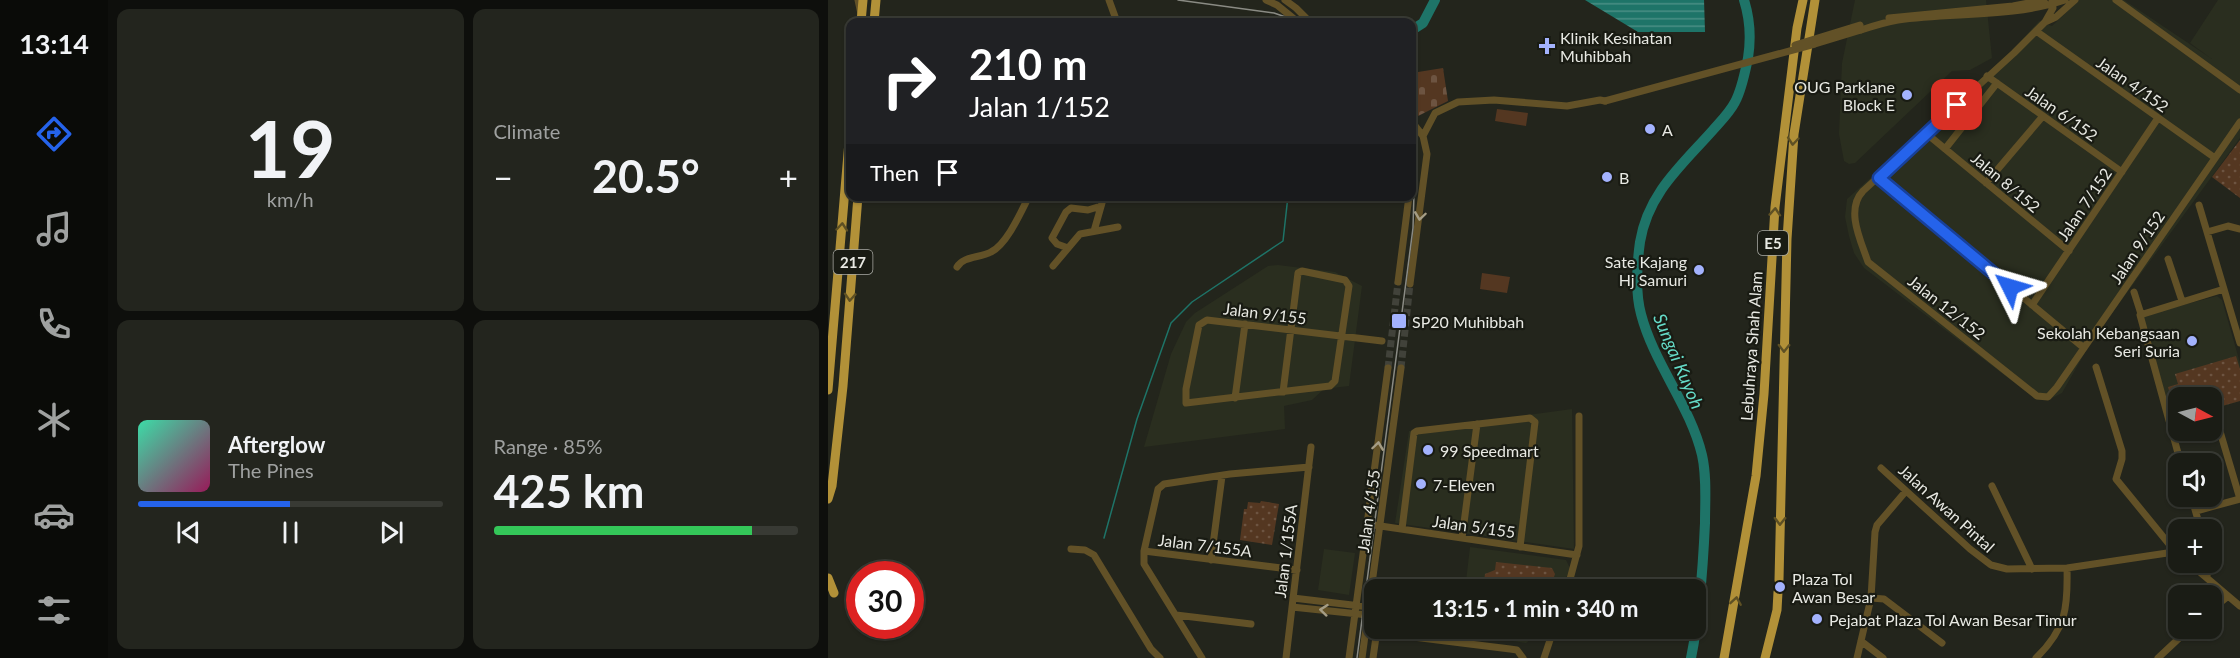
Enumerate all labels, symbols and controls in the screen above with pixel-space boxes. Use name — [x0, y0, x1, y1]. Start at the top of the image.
text: 13:14 — [19, 27, 89, 60]
place label: Klinik Kesihatan Muhibbah — [1560, 28, 1672, 65]
marker: Klinik Kesihatan Muhibbah — [1538, 37, 1556, 55]
text: 210 m — [969, 39, 1087, 89]
icon: right — [870, 42, 948, 120]
street label: Jalan 4/152 — [2093, 52, 2173, 116]
place label: OUG Parklane Block E — [1794, 77, 1895, 114]
pin — [1931, 79, 1982, 130]
street label: Jalan 6/152 — [2022, 81, 2102, 145]
marker: OUG Parklane Block E — [1900, 88, 1914, 102]
icon: arrive — [1940, 88, 1973, 121]
text: Jalan 1/152 — [969, 90, 1110, 123]
text: 19 — [245, 101, 335, 195]
icon: directions — [33, 113, 75, 155]
text: Climate — [494, 119, 560, 143]
place label: A — [1662, 120, 1673, 139]
marker: A — [1643, 122, 1657, 136]
one-way arrow — [1787, 136, 1800, 145]
street label: Jalan 8/152 — [1968, 148, 2044, 216]
text: 20.5° — [592, 149, 700, 203]
icon: arrive — [931, 156, 964, 189]
text: − — [494, 157, 513, 197]
text: + — [779, 157, 798, 197]
text: Then — [870, 159, 919, 186]
street label: Jalan 7/152 — [2053, 164, 2115, 244]
place label: B — [1619, 168, 1629, 187]
marker: B — [1600, 170, 1614, 184]
text: km/h — [267, 187, 314, 211]
street label: Jalan 9/152 — [2106, 207, 2168, 287]
icon: music — [33, 208, 75, 250]
one-way arrow — [1768, 208, 1781, 217]
one-way arrow — [1414, 211, 1426, 220]
one-way arrow — [835, 222, 848, 231]
road number: E5 — [1758, 231, 1788, 255]
road number: 217 — [834, 250, 872, 274]
place label: Sate Kajang Hj Samuri — [1605, 252, 1687, 289]
position arrow — [1978, 255, 2042, 319]
marker: Sate Kajang Hj Samuri — [1692, 263, 1706, 277]
street label: Lebuhraya Shah Alam — [1736, 270, 1766, 422]
street label: Jalan 12/152 — [1905, 271, 1989, 343]
one-way arrow — [844, 292, 857, 301]
street label: Jalan 9/155 — [1222, 298, 1308, 328]
icon: phone — [33, 303, 75, 345]
water label: Sungai Kuyoh — [1649, 310, 1709, 412]
marker: SP20 Muhibbah — [1390, 312, 1408, 330]
place label: SP20 Muhibbah — [1412, 312, 1524, 331]
place label: Sekolah Kebangsaan Seri Suria — [2037, 323, 2180, 360]
marker: Sekolah Kebangsaan Seri Suria — [2185, 334, 2199, 348]
one-way arrow — [1777, 344, 1790, 353]
north arrow — [2168, 387, 2222, 441]
map controls — [2168, 387, 2222, 639]
icon: climate — [33, 399, 75, 441]
text: Afterglow — [228, 431, 325, 458]
text: Range · 85% — [494, 434, 602, 458]
one-way arrow — [1371, 441, 1383, 450]
place label: 99 Speedmart — [1440, 441, 1539, 460]
marker: 99 Speedmart — [1421, 443, 1435, 457]
button: sound — [2168, 453, 2222, 507]
text: The Pines — [228, 458, 314, 482]
street label: Jalan Awan Pintal — [1895, 460, 1999, 556]
text: 425 km — [494, 464, 644, 518]
street label: Jalan 4/155 — [1353, 468, 1383, 554]
place label: 7-Eleven — [1433, 475, 1495, 494]
marker: 7-Eleven — [1414, 477, 1428, 491]
icon: car — [33, 494, 75, 536]
street label: Jalan 1/155A — [1270, 503, 1300, 599]
street label: Jalan 5/155 — [1431, 511, 1517, 541]
icon: previous — [172, 516, 205, 549]
icon: pause — [274, 516, 307, 549]
icon: next — [375, 516, 408, 549]
one-way arrow — [1774, 516, 1787, 525]
button: + — [2168, 519, 2222, 573]
street label: Jalan 7/155A — [1157, 530, 1253, 560]
speed limit sign: 30 — [846, 561, 924, 639]
place label: Plaza Tol Awan Besar — [1792, 569, 1875, 606]
marker: Plaza Tol Awan Besar — [1773, 580, 1787, 594]
button: − — [2168, 585, 2222, 639]
icon: filters — [33, 589, 75, 631]
text: 13:15 · 1 min · 340 m — [1432, 595, 1638, 622]
one-way arrow — [1729, 596, 1741, 605]
one-way arrow — [1319, 604, 1328, 617]
place label: Pejabat Plaza Tol Awan Besar Timur — [1829, 610, 2077, 629]
marker: Pejabat Plaza Tol Awan Besar Timur — [1810, 612, 1824, 626]

